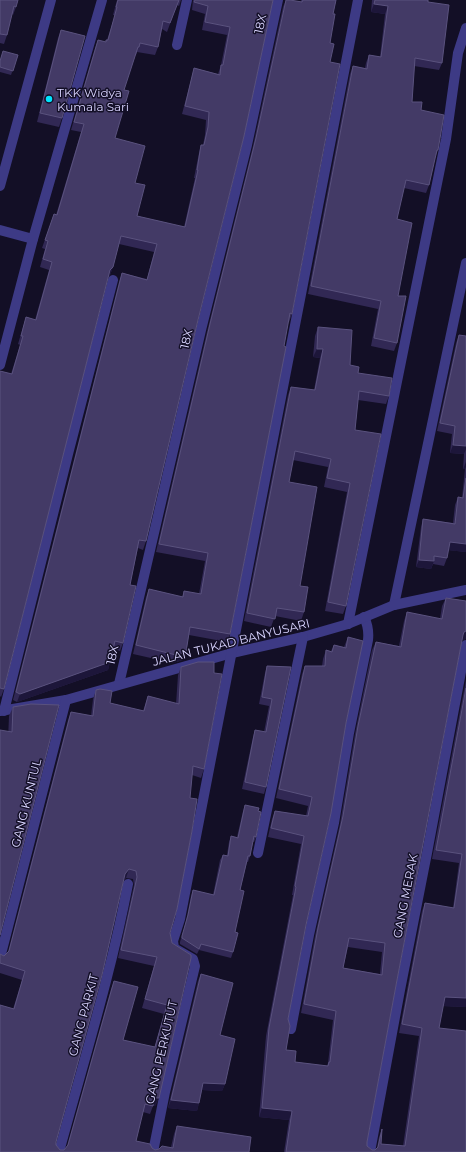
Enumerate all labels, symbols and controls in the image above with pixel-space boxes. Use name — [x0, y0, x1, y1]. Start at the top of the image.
street label: 18X — [251, 13, 269, 35]
place label: TKK Widya Kumala Sari — [57, 85, 129, 114]
marker: TKK Widya Kumala Sari — [44, 94, 54, 104]
street label: 18X — [176, 328, 196, 350]
street label: JALAN TUKAD BANYUSARI — [150, 615, 311, 669]
street label: 18X — [102, 644, 122, 666]
street label: GANG KUNTUL — [8, 757, 44, 849]
street label: GANG MERAK — [389, 852, 421, 939]
street label: GANG PARKIT — [65, 972, 101, 1058]
street label: GANG PERKUTUT — [142, 999, 180, 1105]

